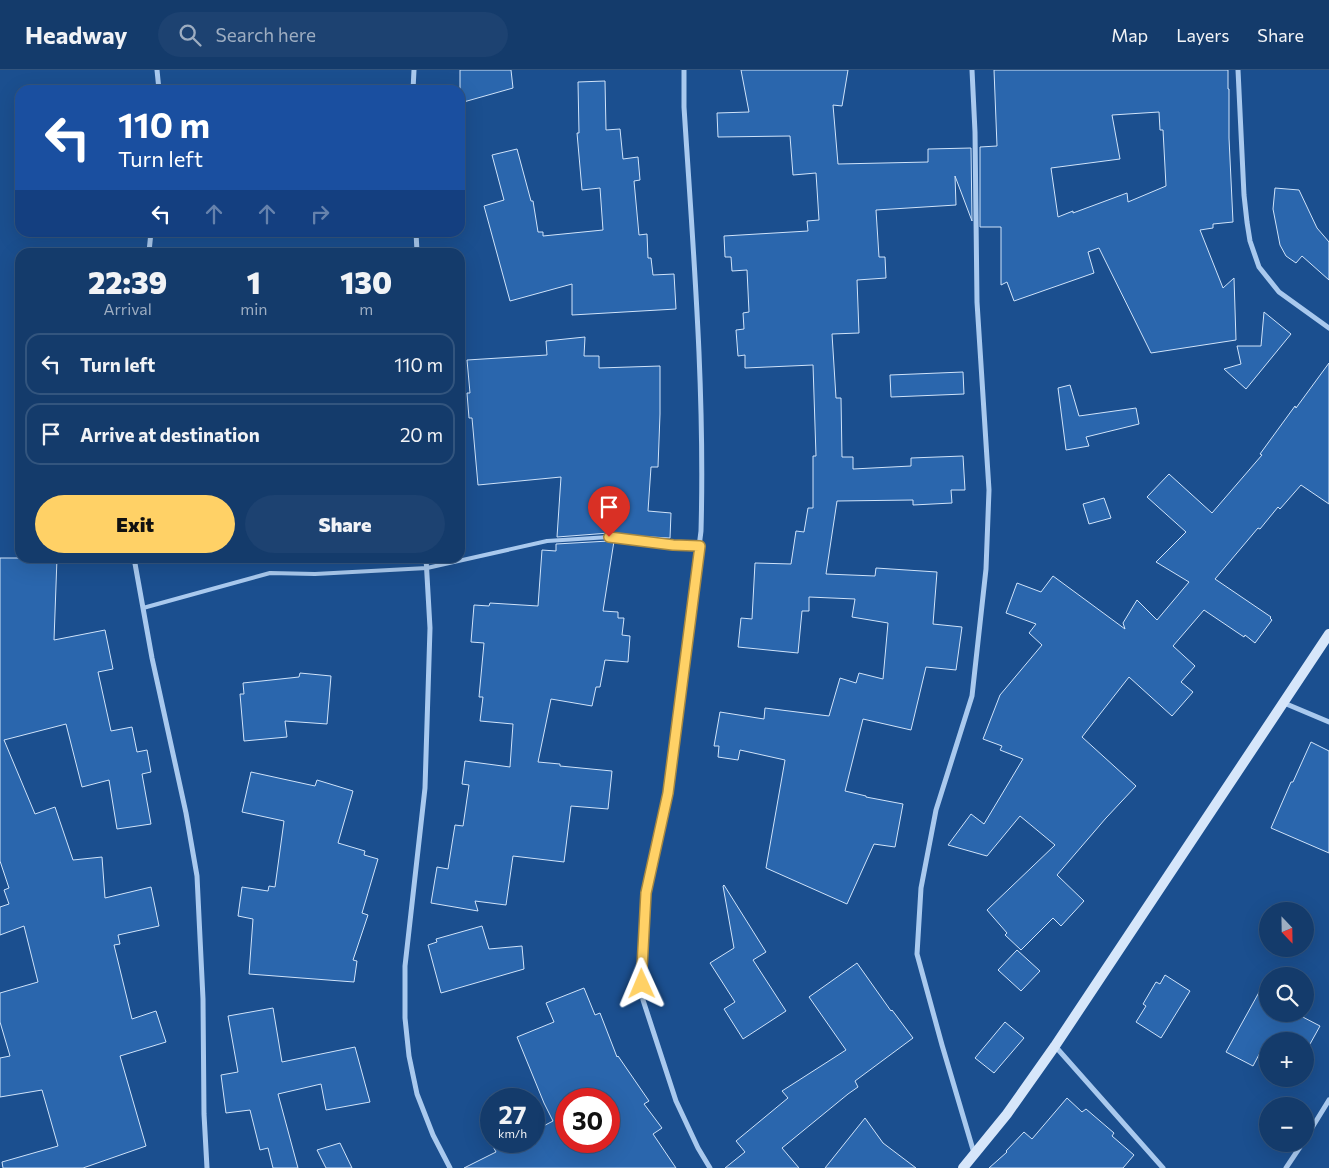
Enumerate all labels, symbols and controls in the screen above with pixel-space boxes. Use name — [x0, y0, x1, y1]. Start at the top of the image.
search box — [158, 12, 508, 57]
text: Headway — [25, 20, 128, 49]
icon: search — [176, 21, 204, 49]
text: Search here — [216, 23, 316, 46]
text: Map — [1111, 24, 1148, 46]
text: Layers — [1176, 24, 1229, 46]
text: Share — [1257, 24, 1304, 46]
text: 110 m — [118, 102, 210, 145]
icon: left — [35, 105, 100, 170]
text: Turn left — [118, 145, 203, 172]
icon: left — [147, 200, 175, 228]
icon: ahead — [200, 200, 228, 228]
icon: ahead — [253, 200, 281, 228]
icon: right — [306, 200, 334, 228]
text: 22:39 — [88, 263, 167, 300]
text: 1 — [247, 263, 261, 300]
text: 130 — [340, 263, 392, 300]
text: Arrival — [103, 299, 152, 318]
text: min — [240, 299, 267, 318]
text: m — [359, 299, 373, 318]
icon: left — [37, 350, 65, 378]
text: Turn left — [80, 353, 155, 376]
text: 110 m — [394, 353, 443, 376]
icon: arrive — [37, 420, 65, 448]
text: Arrive at destination — [80, 423, 260, 446]
text: 20 m — [400, 423, 443, 446]
pin — [588, 486, 630, 537]
icon: arrive — [595, 493, 623, 521]
button: Exit — [35, 495, 235, 553]
button: Share — [245, 495, 445, 553]
north arrow — [1259, 902, 1314, 958]
map controls — [1259, 902, 1314, 1152]
position arrow — [615, 957, 667, 1009]
button: search — [1259, 967, 1314, 1022]
button: + — [1259, 1032, 1314, 1087]
speed limit sign: 30 — [555, 1088, 620, 1153]
button: − — [1259, 1097, 1314, 1152]
text: 27 — [499, 1099, 526, 1129]
text: km/h — [498, 1126, 527, 1140]

